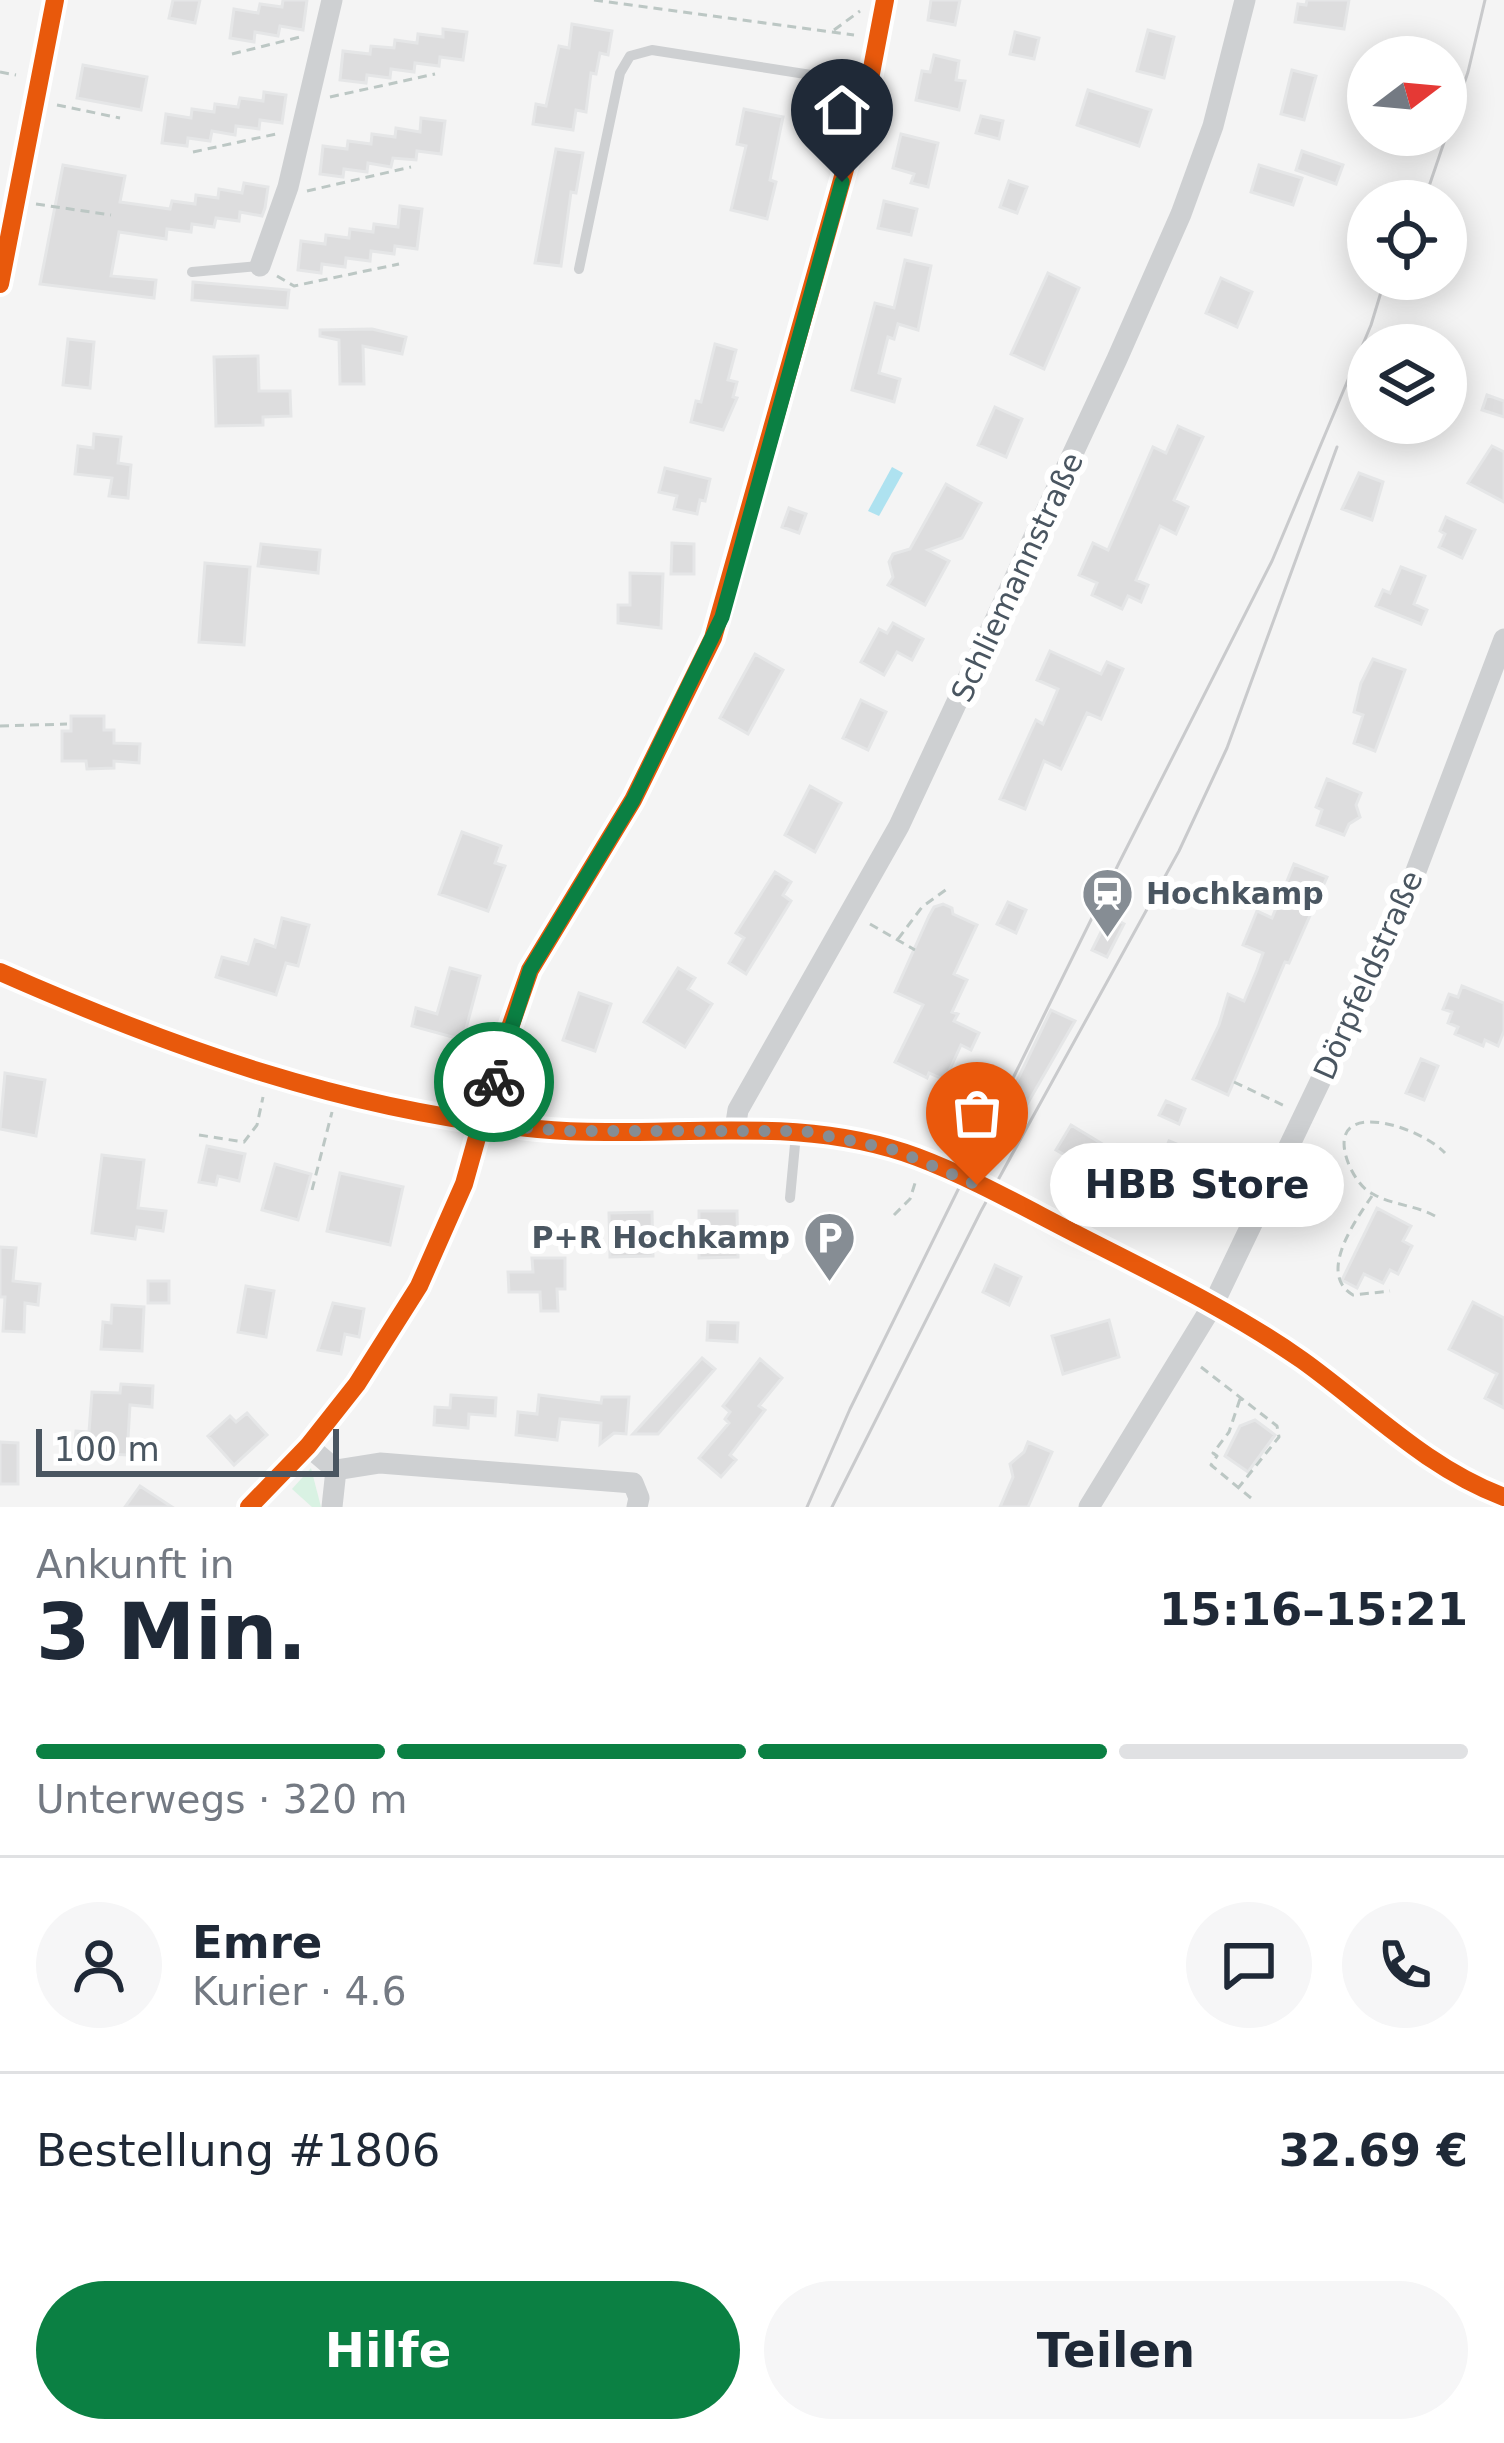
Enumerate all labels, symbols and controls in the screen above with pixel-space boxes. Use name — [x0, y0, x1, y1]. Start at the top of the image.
north arrow — [1347, 36, 1467, 156]
map controls — [1347, 36, 1467, 444]
pin — [791, 59, 893, 182]
icon: home — [809, 77, 875, 143]
button: locate — [1347, 180, 1467, 300]
button: layers — [1347, 324, 1467, 444]
street label: Schliemannstraße — [944, 447, 1090, 707]
station icon: Hochkamp — [1079, 865, 1135, 939]
street label: Dörpfeldstraße — [1306, 865, 1430, 1085]
place label: Hochkamp — [1146, 876, 1324, 911]
courier — [434, 1022, 554, 1142]
icon: bike — [461, 1049, 527, 1115]
pin — [926, 1062, 1028, 1185]
icon: bag — [944, 1080, 1010, 1146]
callout: HBB Store — [1049, 1143, 1343, 1227]
text: HBB Store — [1085, 1162, 1309, 1207]
parking icon: P+R Hochkamp — [801, 1209, 857, 1283]
place label: P+R Hochkamp — [532, 1220, 790, 1255]
scale bar — [36, 1423, 339, 1476]
text: 100 m — [54, 1430, 160, 1469]
text: Ankunft in — [36, 1542, 235, 1587]
text: 15:16–15:21 — [1159, 1583, 1468, 1636]
text: 3 Min. — [36, 1587, 307, 1677]
text: Unterwegs · 320 m — [36, 1777, 408, 1822]
button: person — [36, 1902, 162, 2028]
button: chat — [1186, 1902, 1312, 2028]
button: phone — [1342, 1902, 1468, 2028]
text: Emre — [192, 1916, 322, 1969]
text: Kurier · 4.6 — [192, 1969, 406, 2014]
text: Bestellung #1806 — [36, 2124, 440, 2177]
text: 32.69 € — [1279, 2124, 1468, 2177]
button: Hilfe — [36, 2281, 740, 2419]
button: Teilen — [764, 2281, 1468, 2419]

